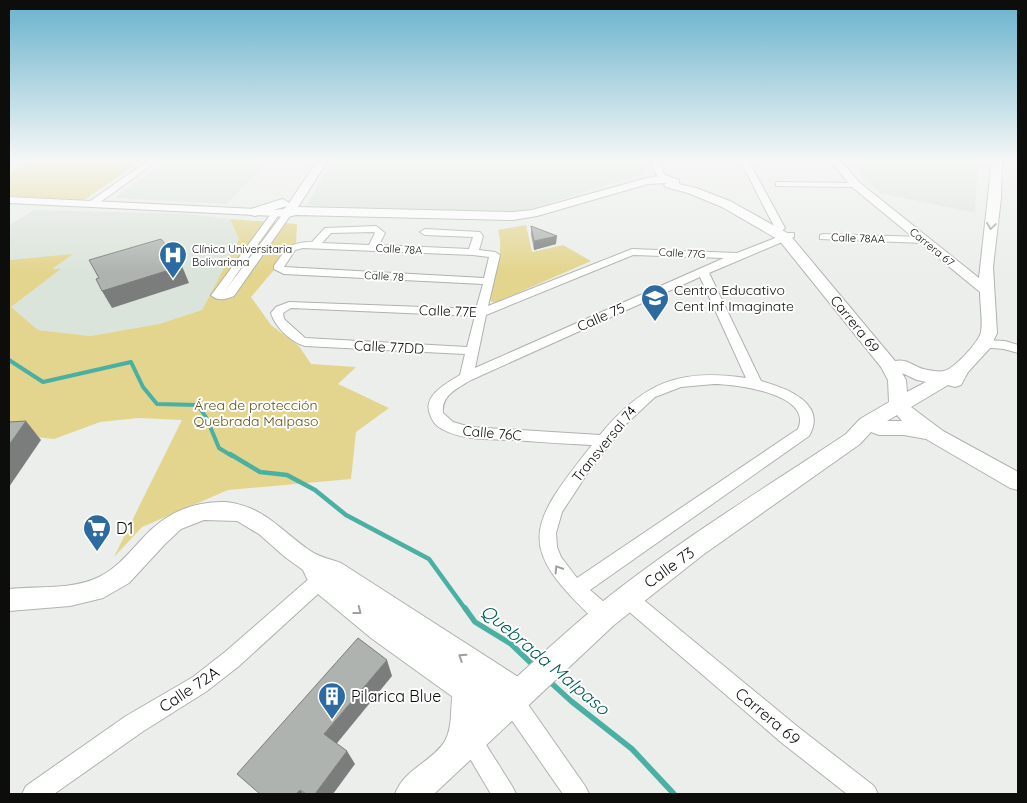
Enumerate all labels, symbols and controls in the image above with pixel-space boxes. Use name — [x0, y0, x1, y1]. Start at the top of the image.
one-way arrow — [986, 222, 997, 230]
street label: Carrera 67 — [907, 225, 958, 270]
street label: Calle 78AA — [831, 230, 885, 246]
hospital icon: Clínica Universitaria Bolivariana — [158, 240, 188, 279]
street label: Calle 78A — [375, 241, 423, 257]
place label: Clínica Universitaria Bolivariana — [192, 242, 292, 269]
street label: Calle 77G — [658, 245, 706, 261]
street label: Calle 78 — [364, 268, 404, 284]
place label: Centro Educativo Cent Inf Imaginate — [674, 281, 794, 315]
school or university icon: Centro Educativo Cent Inf Imaginate — [640, 283, 670, 322]
street label: Carrera 69 — [826, 292, 884, 357]
street label: Calle 75 — [574, 299, 628, 335]
street label: Calle 77E — [419, 301, 477, 321]
street label: Calle 77DD — [353, 336, 425, 358]
park label: Área de protección Quebrada Malpaso — [194, 396, 318, 430]
street label: Transversal 74 — [568, 402, 640, 486]
street label: Calle 76C — [462, 421, 522, 445]
supermarket icon: D1 — [82, 513, 112, 552]
place label: D1 — [116, 518, 133, 538]
street label: Calle 73 — [640, 542, 698, 592]
one-way arrow — [555, 565, 565, 574]
water label: Quebrada Malpaso — [476, 599, 615, 721]
one-way arrow — [352, 606, 361, 614]
one-way arrow — [459, 653, 468, 663]
street label: Calle 72A — [155, 662, 223, 716]
building icon: Pilarica Blue — [317, 681, 347, 720]
street label: Carrera 69 — [731, 683, 805, 749]
place label: Pilarica Blue — [351, 686, 441, 706]

